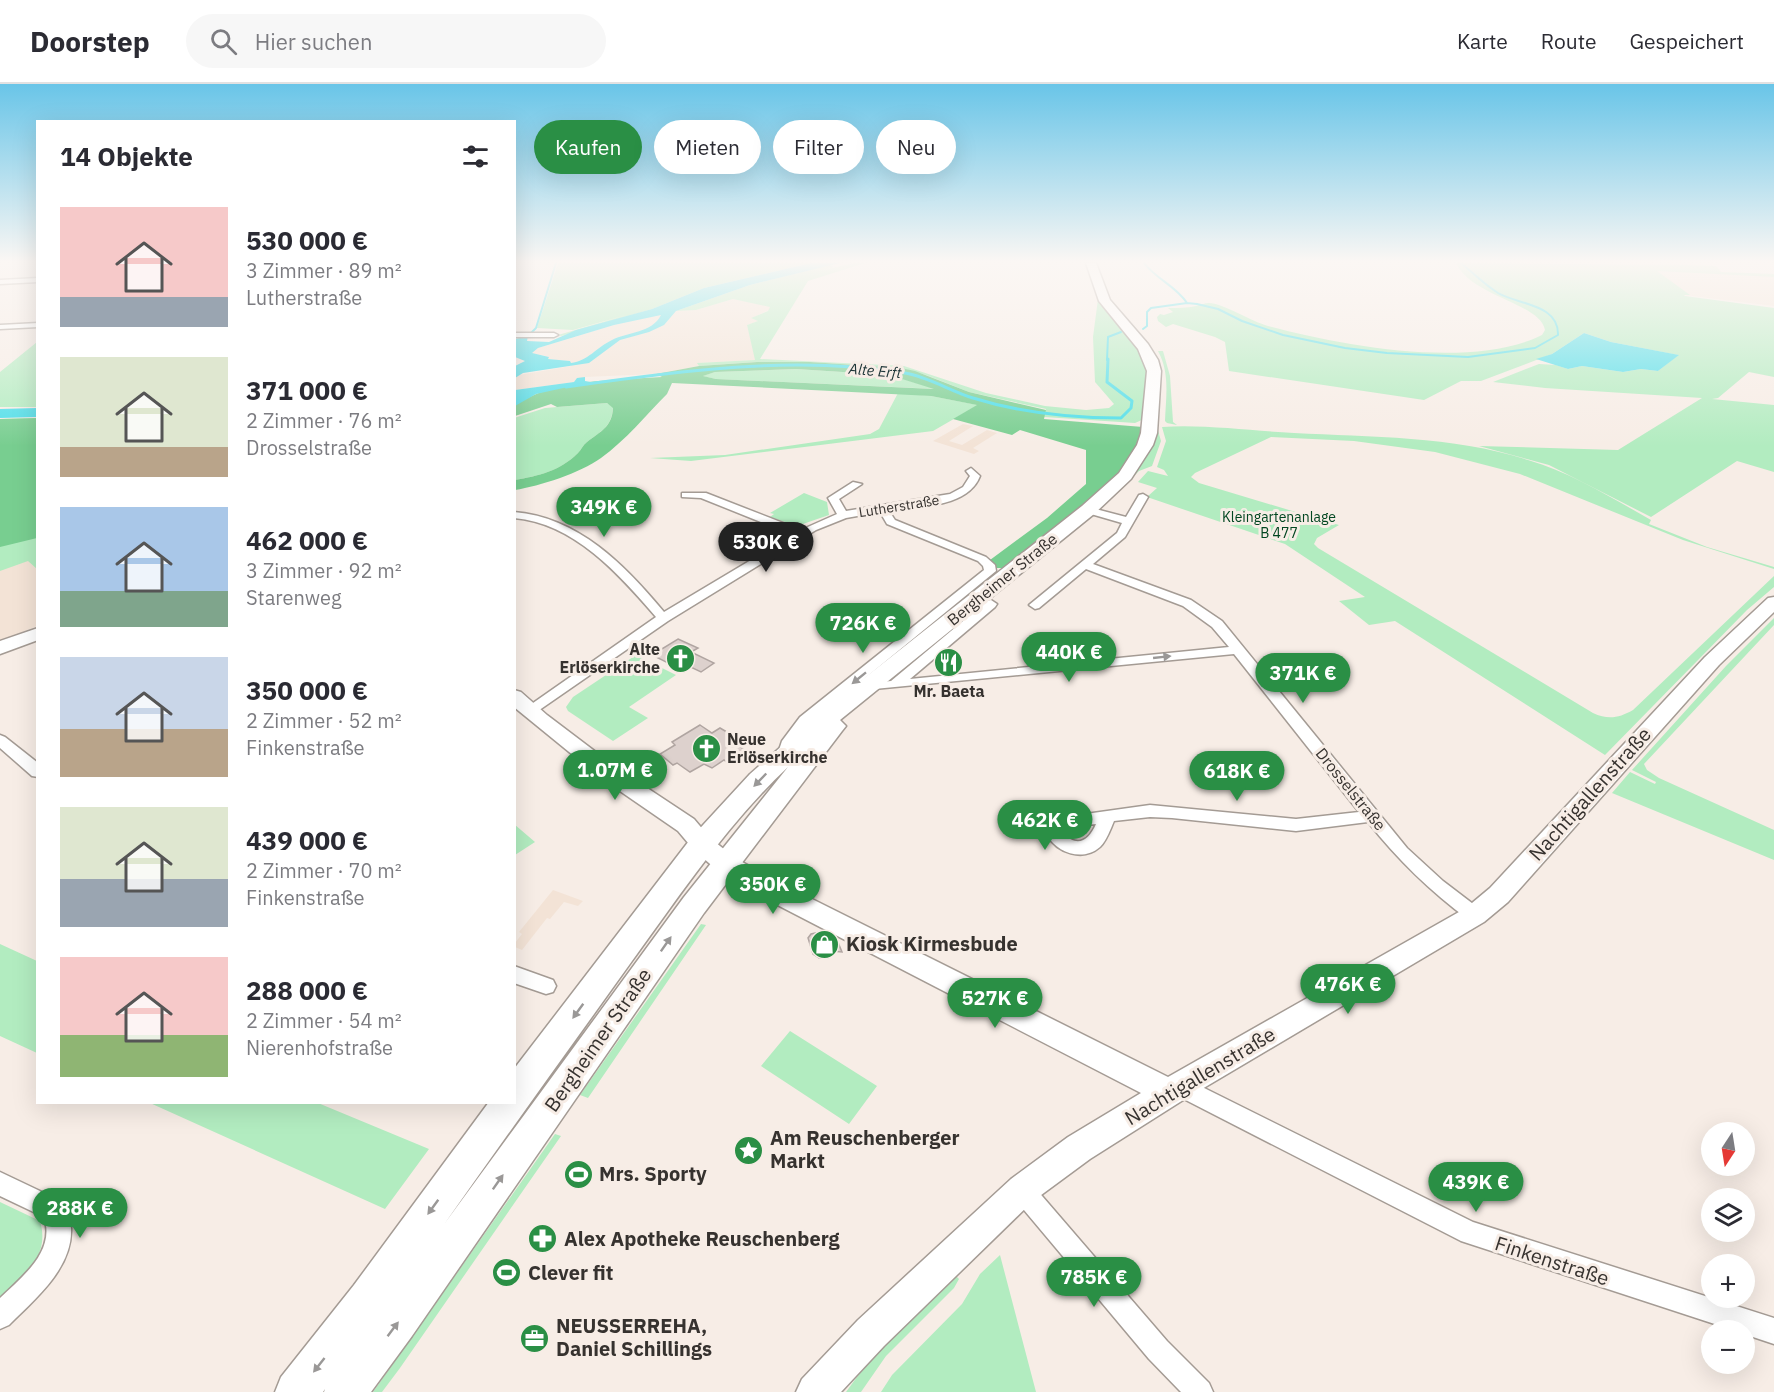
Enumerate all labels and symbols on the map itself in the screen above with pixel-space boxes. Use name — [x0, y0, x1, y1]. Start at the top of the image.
water label: Alte Erft — [847, 359, 903, 382]
pin: 349K € — [555, 487, 653, 538]
street label: Lutherstraße — [857, 491, 941, 521]
park label: Kleingartenanlage B 477 — [1222, 508, 1336, 542]
pin: 530K € — [717, 522, 815, 573]
street label: Bergheimer Straße — [943, 528, 1061, 629]
pin: 726K € — [814, 603, 912, 654]
pin: 440K € — [1020, 632, 1118, 683]
place label: Alte Erlöserkirche — [559, 639, 660, 677]
church icon: Alte Erlöserkirche — [665, 642, 697, 674]
restaurant icon: Mr. Baeta — [933, 647, 965, 679]
one-way arrow — [1153, 652, 1172, 662]
pin: 371K € — [1254, 653, 1352, 704]
one-way arrow — [851, 671, 866, 683]
place label: Mr. Baeta — [913, 681, 985, 701]
street label: Nachtigallenstraße — [1522, 721, 1657, 866]
place label: Neue Erlöserkirche — [727, 729, 828, 767]
church icon: Neue Erlöserkirche — [690, 732, 722, 764]
street label: Drosselstraße — [1312, 744, 1391, 835]
pin: 1.07M € — [560, 750, 670, 801]
pin: 618K € — [1188, 751, 1286, 802]
one-way arrow — [753, 772, 767, 786]
pin: 462K € — [996, 800, 1094, 851]
pin: 350K € — [724, 864, 822, 915]
shop icon: Kiosk Kirmesbude — [809, 928, 841, 960]
place label: Kiosk Kirmesbude — [846, 930, 1018, 957]
one-way arrow — [660, 937, 672, 953]
street label: Bergheimer Straße — [538, 962, 657, 1117]
pin: 476K € — [1299, 964, 1397, 1015]
pin: 527K € — [946, 978, 1044, 1029]
one-way arrow — [572, 1003, 584, 1019]
street label: Nachtigallenstraße — [1120, 1020, 1280, 1131]
north arrow — [1701, 1122, 1755, 1176]
place label: Am Reuschenberger Markt — [770, 1124, 960, 1174]
place icon: Am Reuschenberger Markt — [733, 1134, 765, 1166]
sports icon: Mrs. Sporty — [562, 1158, 594, 1190]
place label: Mrs. Sporty — [599, 1160, 707, 1187]
pin: 439K € — [1427, 1162, 1525, 1213]
one-way arrow — [492, 1174, 504, 1190]
pin: 288K € — [31, 1188, 129, 1239]
one-way arrow — [427, 1198, 439, 1214]
pharmacy icon: Alex Apotheke Reuschenberg — [527, 1223, 559, 1255]
place label: Alex Apotheke Reuschenberg — [564, 1225, 840, 1252]
street label: Finkenstraße — [1492, 1229, 1613, 1292]
sports icon: Clever fit — [491, 1257, 523, 1289]
pin: 785K € — [1045, 1257, 1143, 1308]
place label: Clever fit — [528, 1259, 613, 1286]
place label: NEUSSERREHA, Daniel Schillings — [556, 1312, 712, 1362]
one-way arrow — [387, 1321, 399, 1337]
office icon: NEUSSERREHA, Daniel Schillings — [519, 1322, 551, 1354]
one-way arrow — [313, 1357, 325, 1372]

